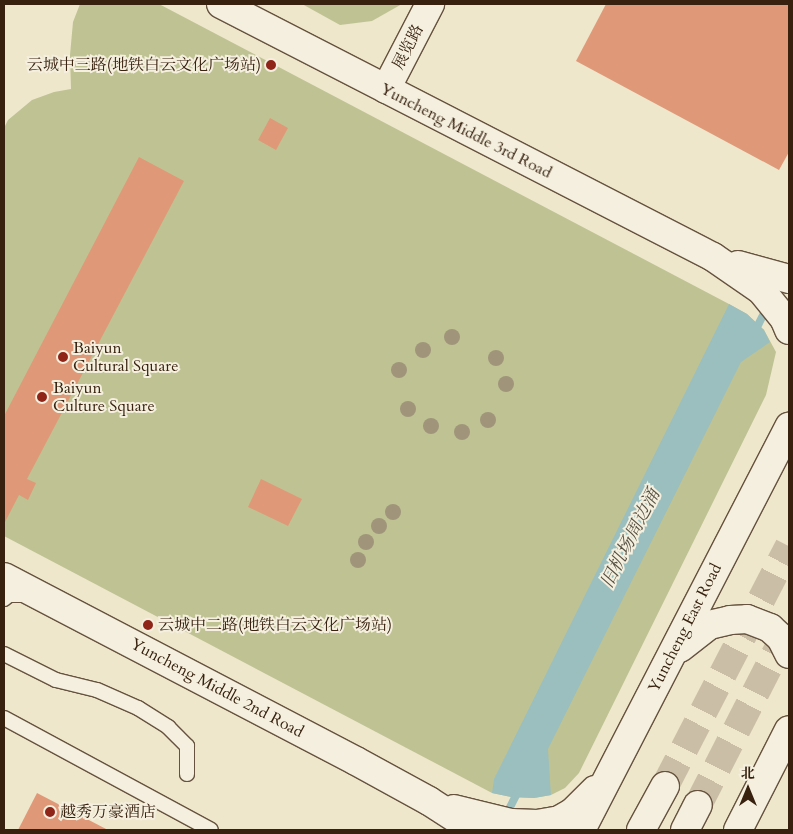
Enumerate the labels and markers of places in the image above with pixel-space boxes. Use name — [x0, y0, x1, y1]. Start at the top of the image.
place label: 云城中三路(地铁白云文化广场站) — [27, 55, 261, 75]
marker: 云城中三路(地铁白云文化广场站) — [265, 59, 277, 71]
place label: Baiyun Cultural Square — [73, 338, 178, 376]
marker: Baiyun Cultural Square — [57, 351, 69, 363]
place label: Baiyun Culture Square — [53, 378, 155, 416]
marker: Baiyun Culture Square — [35, 390, 49, 404]
place label: 云城中二路(地铁白云文化广场站) — [158, 615, 392, 635]
marker: 云城中二路(地铁白云文化广场站) — [142, 619, 154, 631]
place label: 越秀万豪酒店 — [60, 802, 156, 822]
marker: 越秀万豪酒店 — [44, 806, 56, 818]

